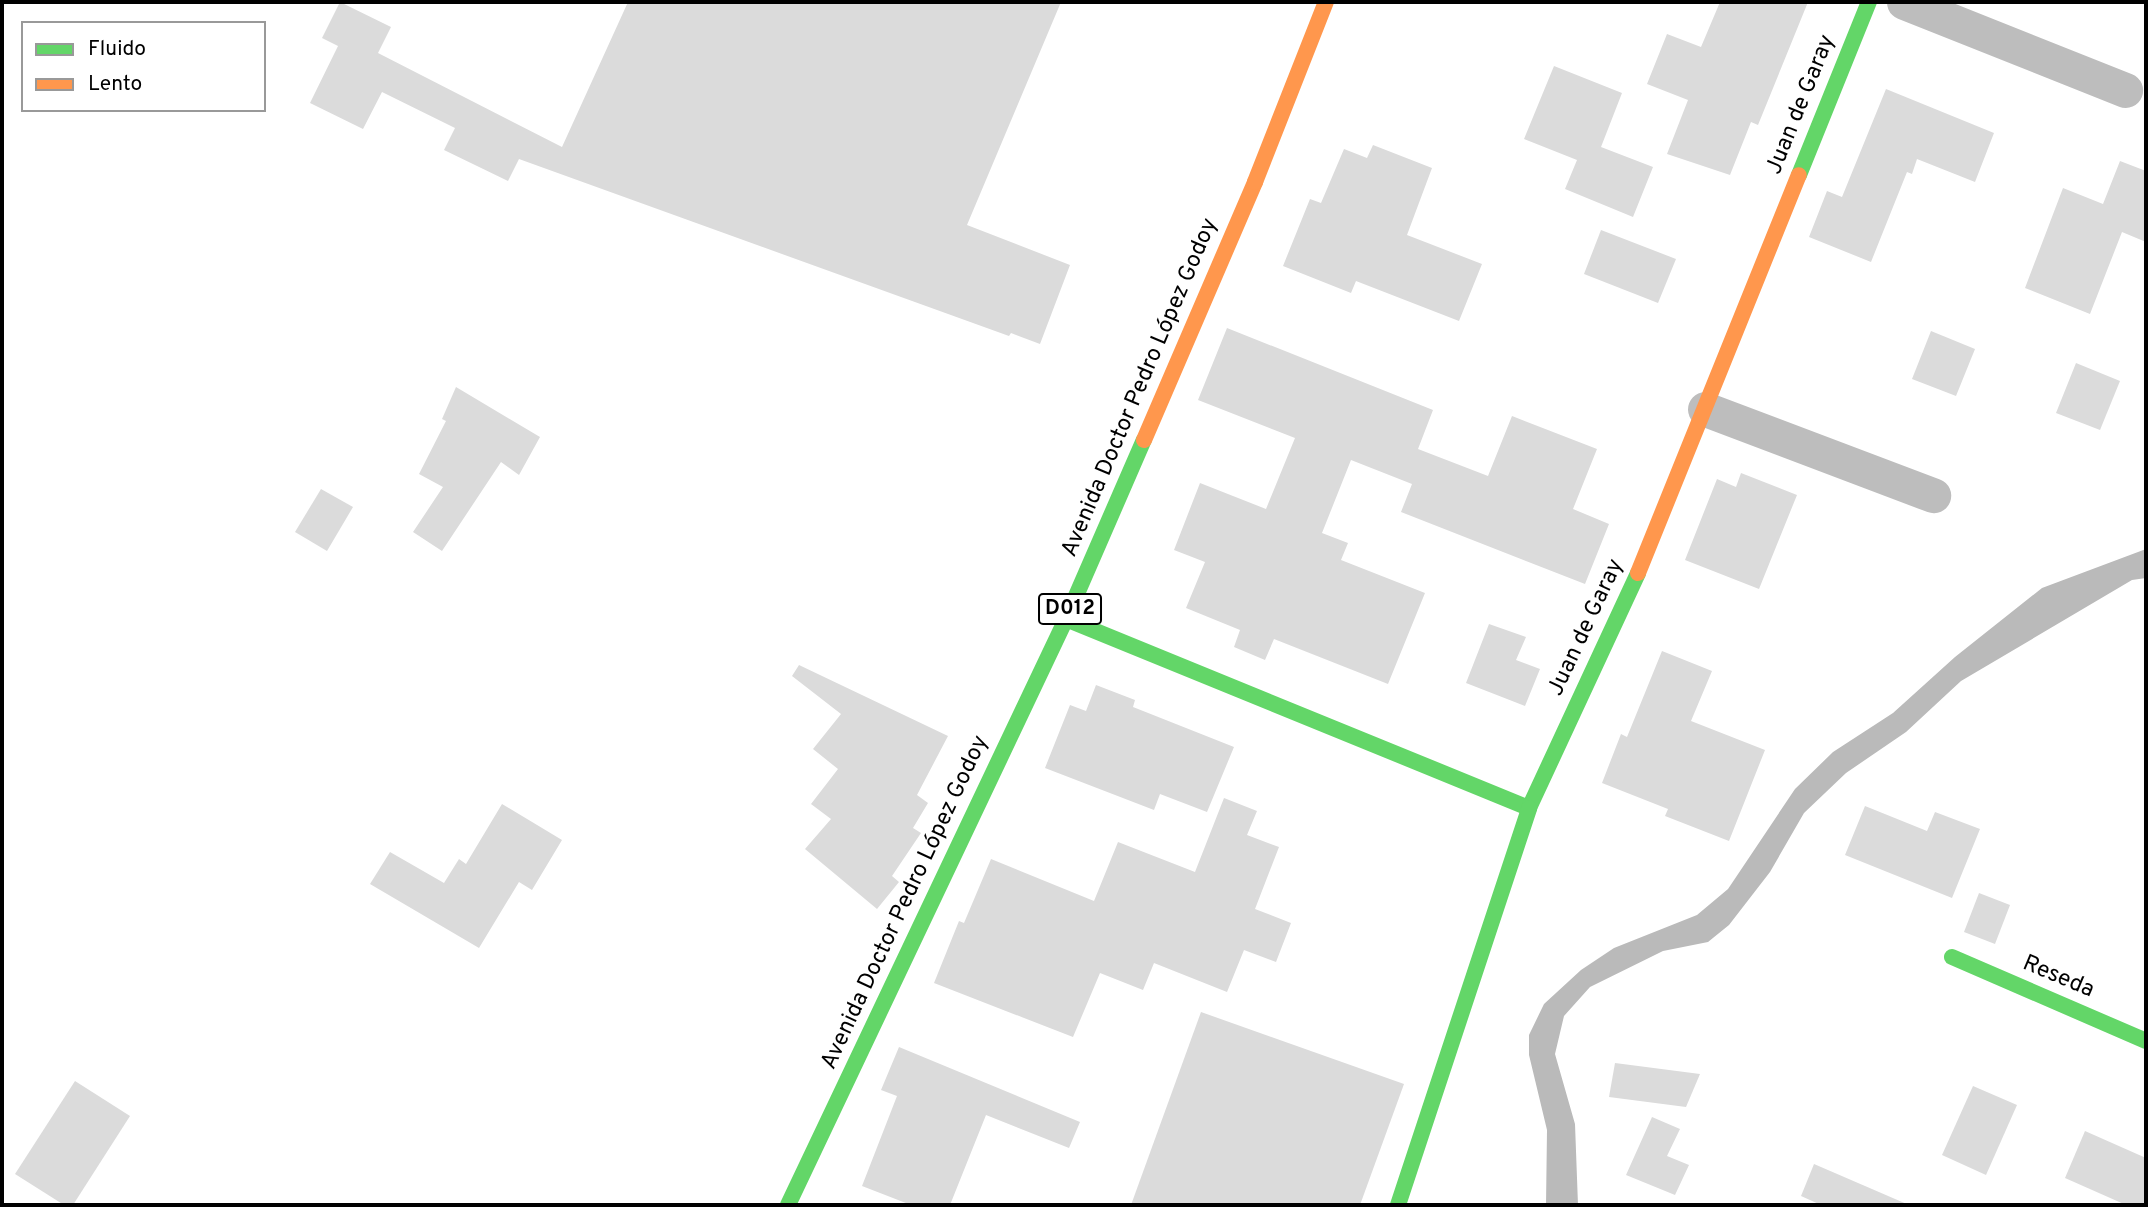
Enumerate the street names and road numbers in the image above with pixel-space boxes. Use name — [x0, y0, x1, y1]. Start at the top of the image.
street label: Juan de Garay — [1761, 31, 1843, 179]
street label: Avenida Doctor Pedro López Godoy — [1057, 214, 1225, 562]
street label: Juan de Garay — [1543, 555, 1631, 701]
road number: D012 — [1037, 592, 1103, 626]
street label: Avenida Doctor Pedro López Godoy — [816, 732, 996, 1074]
street label: Reseda — [2018, 951, 2098, 1005]

